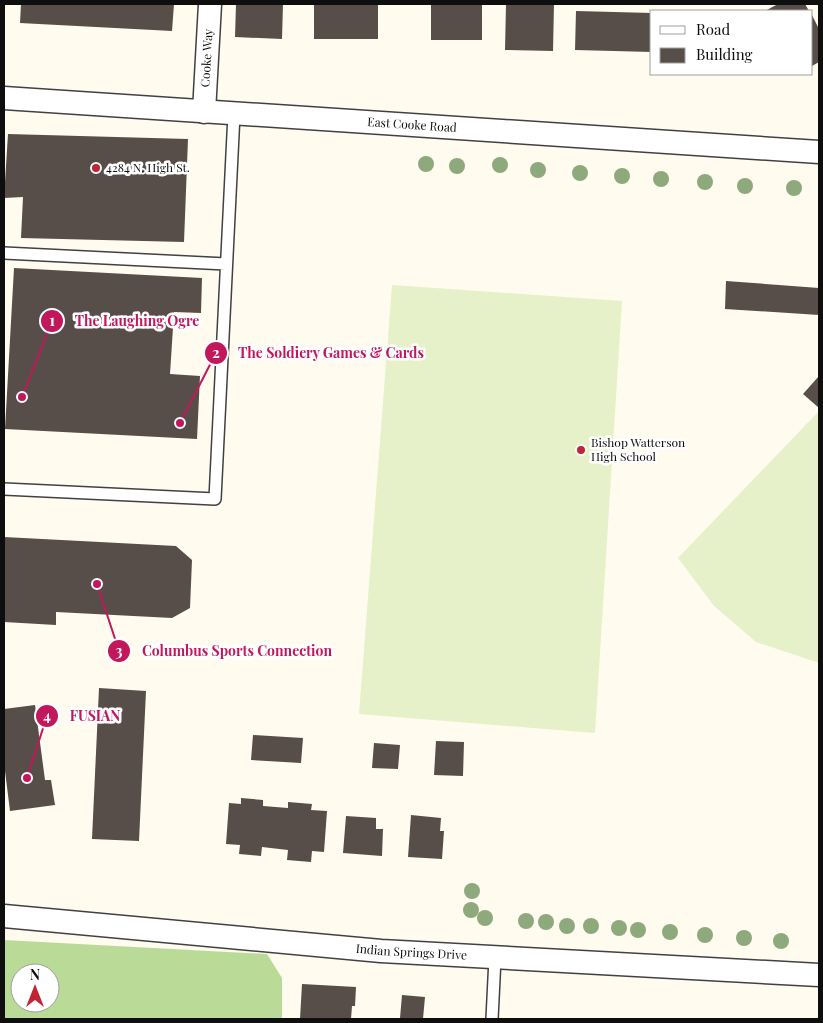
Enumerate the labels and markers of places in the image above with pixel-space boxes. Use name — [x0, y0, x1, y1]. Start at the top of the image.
place label: 4284 N. High St. — [106, 159, 190, 175]
marker: 4284 N. High St. — [90, 162, 102, 174]
callout: The Laughing Ogre — [40, 306, 210, 335]
callout: The Soldiery Games & Cards — [203, 339, 434, 368]
place label: Bishop Watterson High School — [591, 434, 685, 464]
marker: Bishop Watterson High School — [575, 444, 587, 456]
callout: Columbus Sports Connection — [107, 637, 342, 666]
callout: FUSIAN — [35, 702, 131, 731]

